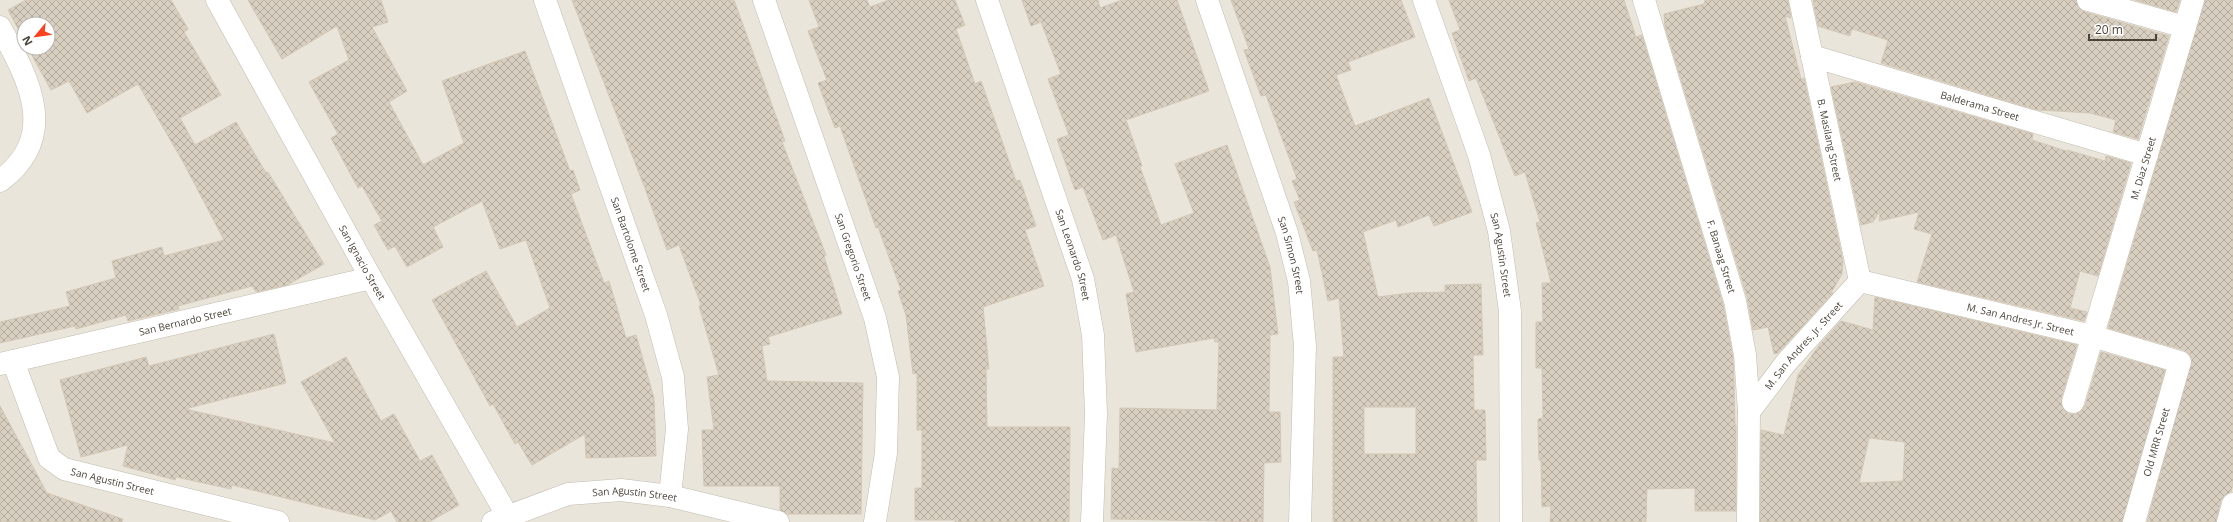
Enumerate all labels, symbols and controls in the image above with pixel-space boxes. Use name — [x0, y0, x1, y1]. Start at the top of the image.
north arrow — [16, 16, 56, 56]
scale bar — [2089, 16, 2156, 42]
text: 20 m — [2095, 21, 2123, 38]
text: N — [18, 34, 36, 49]
street label: Balderama Street — [1939, 87, 2021, 124]
street label: B. Masilang Street — [1814, 97, 1846, 183]
street label: M. Diaz Street — [2127, 135, 2159, 201]
street label: San Bartolome Street — [608, 195, 654, 294]
street label: San Leonardo Street — [1052, 207, 1094, 302]
street label: San Gregorio Street — [832, 211, 875, 303]
street label: San Agustin Street — [1487, 211, 1515, 298]
street label: San Simon Street — [1275, 214, 1307, 295]
street label: F. Banaag Street — [1704, 218, 1739, 295]
street label: San Ignacio Street — [336, 222, 389, 303]
street label: M. San Andres, Jr. Street — [1761, 298, 1846, 392]
street label: M. San Andres Jr. Street — [1966, 300, 2076, 339]
street label: San Bernardo Street — [137, 304, 233, 339]
street label: Old MRR Street — [2140, 406, 2173, 478]
street label: San Agustin Street — [69, 464, 156, 498]
street label: San Agustin Street — [592, 483, 679, 505]

